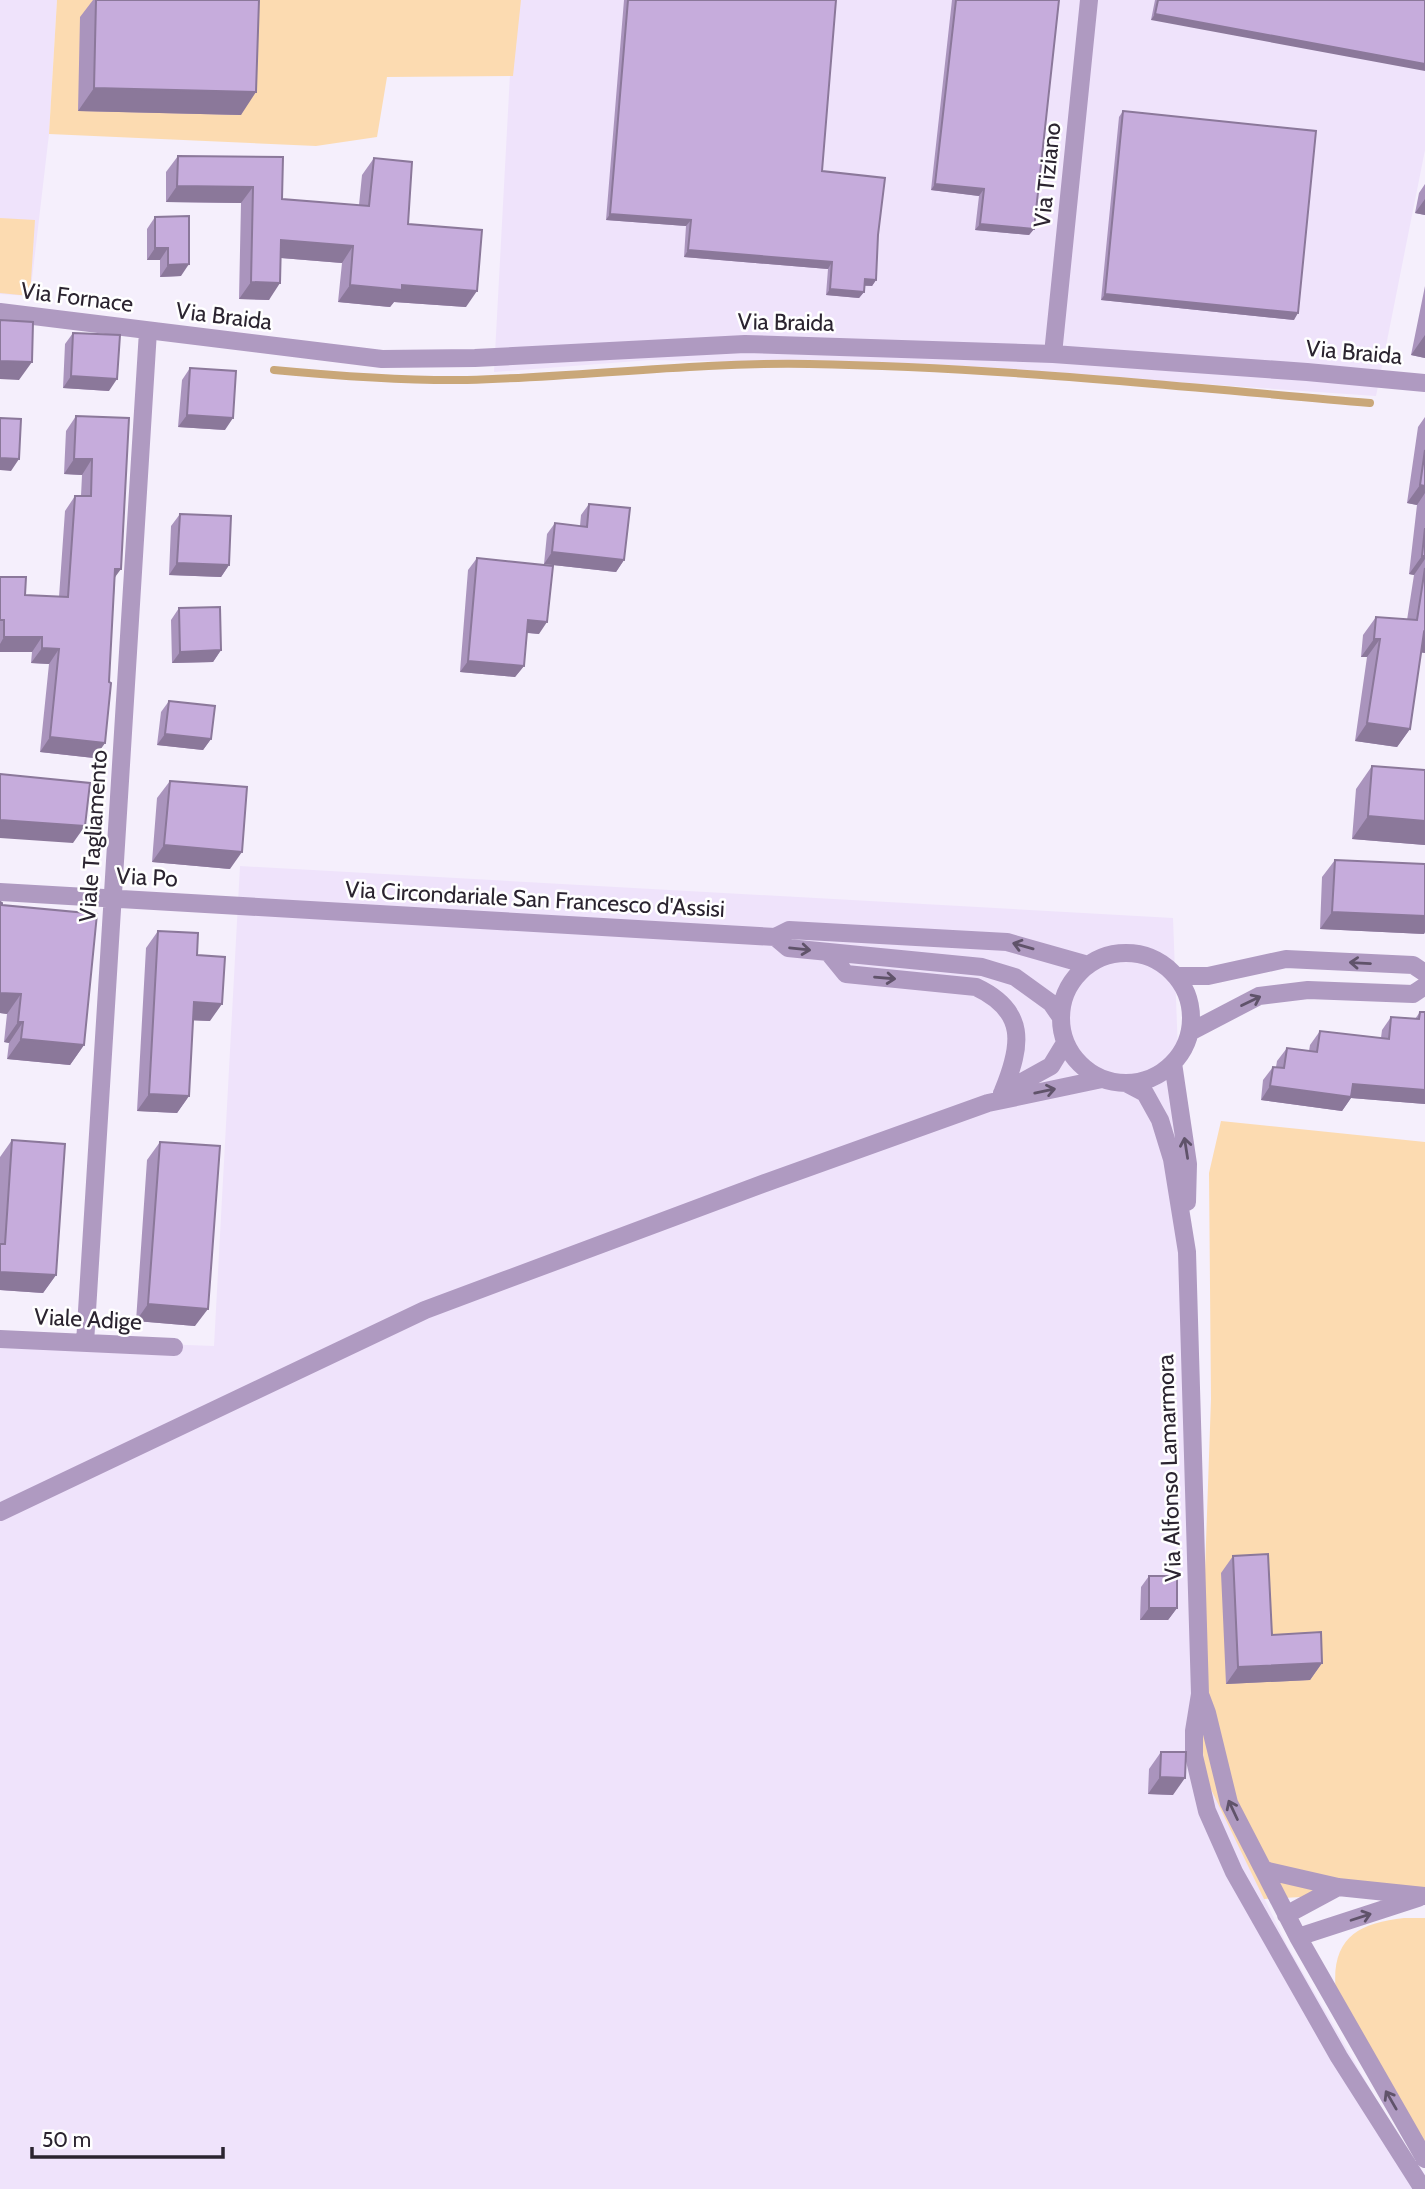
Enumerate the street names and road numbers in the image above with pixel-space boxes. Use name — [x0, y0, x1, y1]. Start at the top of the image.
street label: Via Tiziano — [1028, 121, 1066, 229]
street label: Via Fornace — [19, 276, 135, 318]
street label: Via Braida — [174, 296, 274, 336]
street label: Via Braida — [737, 307, 835, 337]
street label: Via Braida — [1305, 334, 1403, 370]
street label: Viale Tagliamento — [73, 749, 113, 923]
street label: Via Po — [115, 861, 179, 893]
street label: Via Circondariale San Francesco d'Assisi — [344, 875, 726, 923]
street label: Viale Adige — [33, 1302, 143, 1336]
street label: Via Alfonso Lamarmora — [1151, 1354, 1187, 1582]

